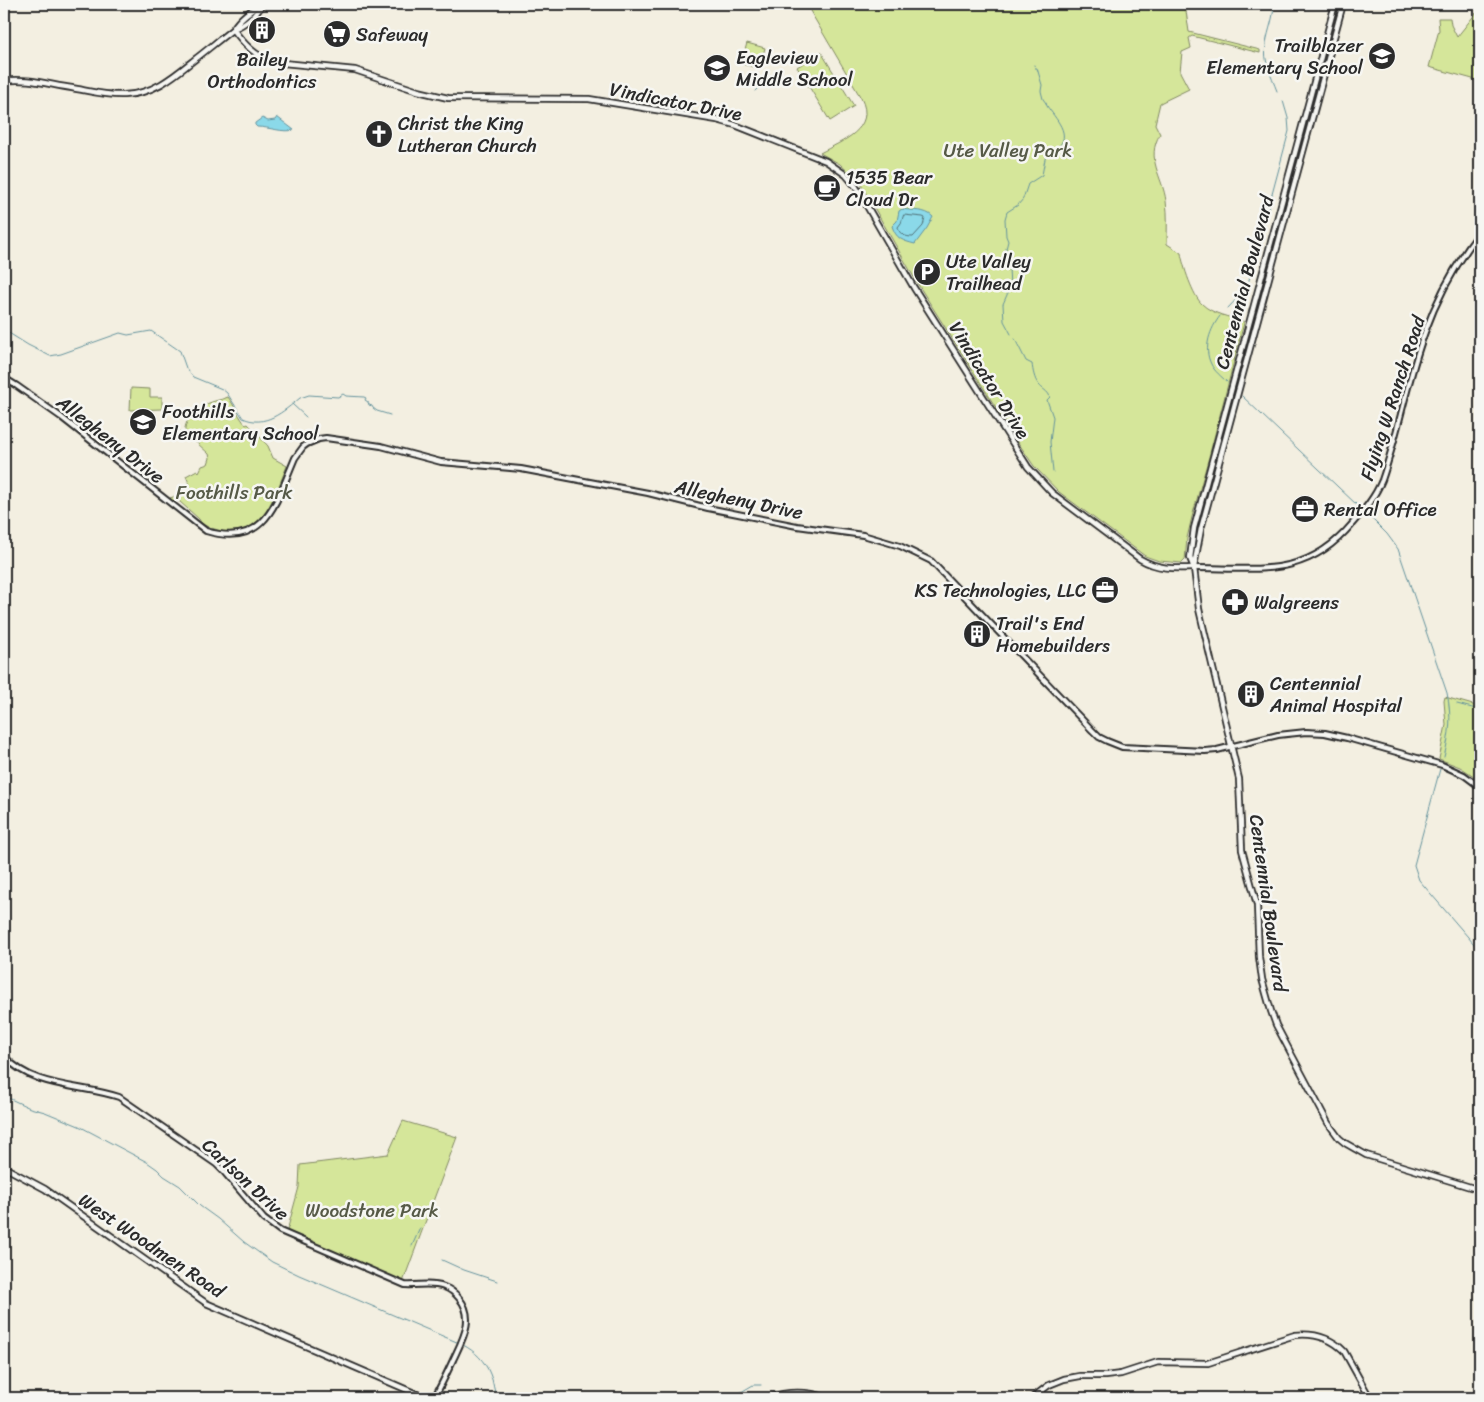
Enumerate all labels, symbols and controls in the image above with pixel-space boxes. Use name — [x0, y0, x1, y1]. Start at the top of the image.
building icon: Bailey Orthodontics — [247, 15, 277, 45]
place label: Safeway — [356, 18, 428, 51]
supermarket icon: Safeway — [322, 19, 352, 49]
place label: Trailblazer Elementary School — [1206, 29, 1364, 84]
place label: Eagleview Middle School — [736, 41, 853, 96]
school or university icon: Trailblazer Elementary School — [1367, 41, 1397, 71]
place label: Bailey Orthodontics — [207, 43, 317, 98]
school or university icon: Eagleview Middle School — [702, 53, 732, 83]
street label: Vindicator Drive — [607, 72, 745, 130]
place label: Christ the King Lutheran Church — [398, 107, 537, 162]
church icon: Christ the King Lutheran Church — [364, 119, 394, 149]
park label: Ute Valley Park — [944, 134, 1072, 167]
place label: 1535 Bear Cloud Dr — [846, 161, 933, 216]
cafe icon: 1535 Bear Cloud Dr — [812, 173, 842, 203]
street label: Centennial Boulevard — [1205, 190, 1284, 373]
place label: Ute Valley Trailhead — [946, 245, 1031, 300]
parking icon: Ute Valley Trailhead — [912, 257, 942, 287]
street label: Flying W Ranch Road — [1350, 311, 1435, 485]
street label: Vindicator Drive — [940, 315, 1039, 446]
street label: Allegheny Drive — [48, 386, 172, 493]
place label: Foothills Elementary School — [162, 395, 319, 450]
school or university icon: Foothills Elementary School — [128, 407, 158, 437]
street label: Allegheny Drive — [671, 470, 806, 529]
park label: Foothills Park — [176, 476, 293, 509]
place label: Rental Office — [1324, 493, 1437, 526]
office icon: Rental Office — [1290, 494, 1320, 524]
place label: KS Technologies, LLC — [915, 574, 1087, 607]
office icon: KS Technologies, LLC — [1090, 575, 1120, 605]
place label: Walgreens — [1254, 586, 1339, 619]
pharmacy icon: Walgreens — [1220, 587, 1250, 617]
place label: Trail's End Homebuilders — [996, 607, 1110, 662]
building icon: Trail's End Homebuilders — [962, 619, 992, 649]
place label: Centennial Animal Hospital — [1269, 667, 1403, 722]
building icon: Centennial Animal Hospital — [1236, 679, 1266, 709]
street label: Centennial Boulevard — [1240, 812, 1298, 996]
street label: Carlson Drive — [194, 1130, 297, 1229]
street label: West Woodmen Road — [72, 1184, 233, 1308]
park label: Woodstone Park — [305, 1194, 439, 1227]

